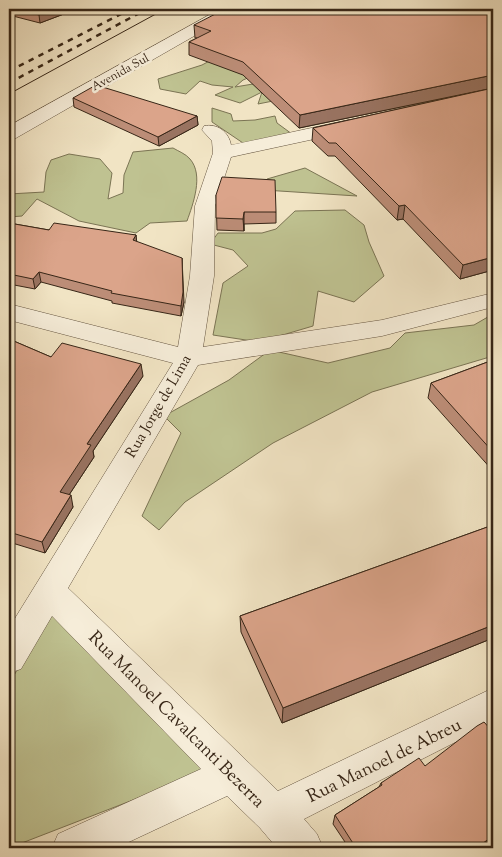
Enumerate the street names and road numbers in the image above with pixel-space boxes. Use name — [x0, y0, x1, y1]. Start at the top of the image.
street label: Avenida Sul — [88, 49, 153, 96]
street label: Rua Jorge de Lima — [121, 351, 197, 462]
street label: Rua Manoel Cavalcanti Bezerra — [81, 626, 270, 815]
street label: Rua Manoel de Abreu — [303, 713, 467, 811]

